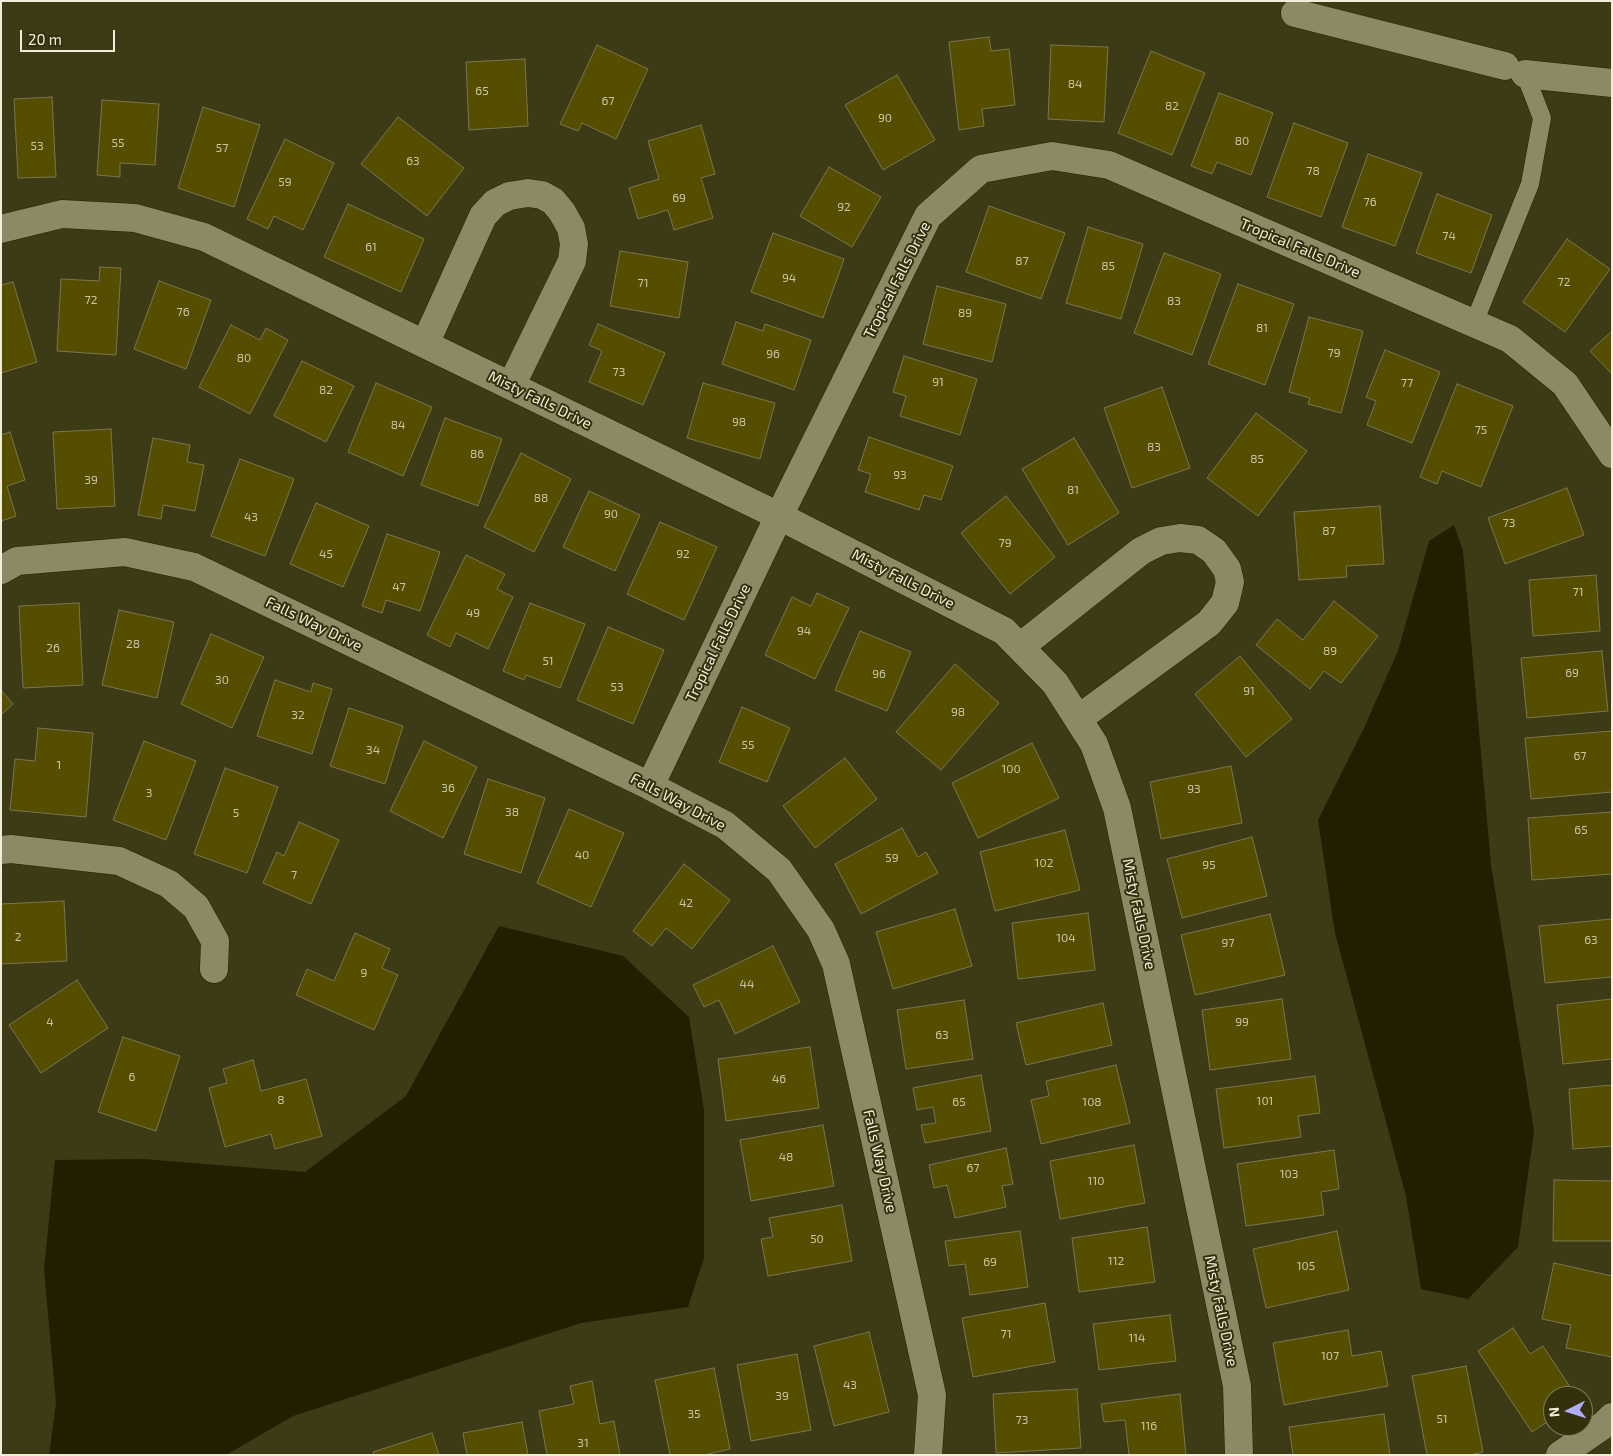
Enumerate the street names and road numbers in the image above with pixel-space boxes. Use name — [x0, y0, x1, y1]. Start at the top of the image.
street label: Tropical Falls Drive — [1237, 215, 1363, 281]
street label: Tropical Falls Drive — [860, 218, 934, 342]
street label: Misty Falls Drive — [485, 367, 595, 433]
street label: Misty Falls Drive — [849, 545, 957, 613]
street label: Tropical Falls Drive — [682, 581, 754, 705]
street label: Falls Way Drive — [263, 593, 365, 655]
street label: Falls Way Drive — [627, 769, 729, 835]
street label: Misty Falls Drive — [1118, 857, 1160, 971]
street label: Falls Way Drive — [859, 1108, 901, 1214]
street label: Misty Falls Drive — [1200, 1254, 1242, 1368]

